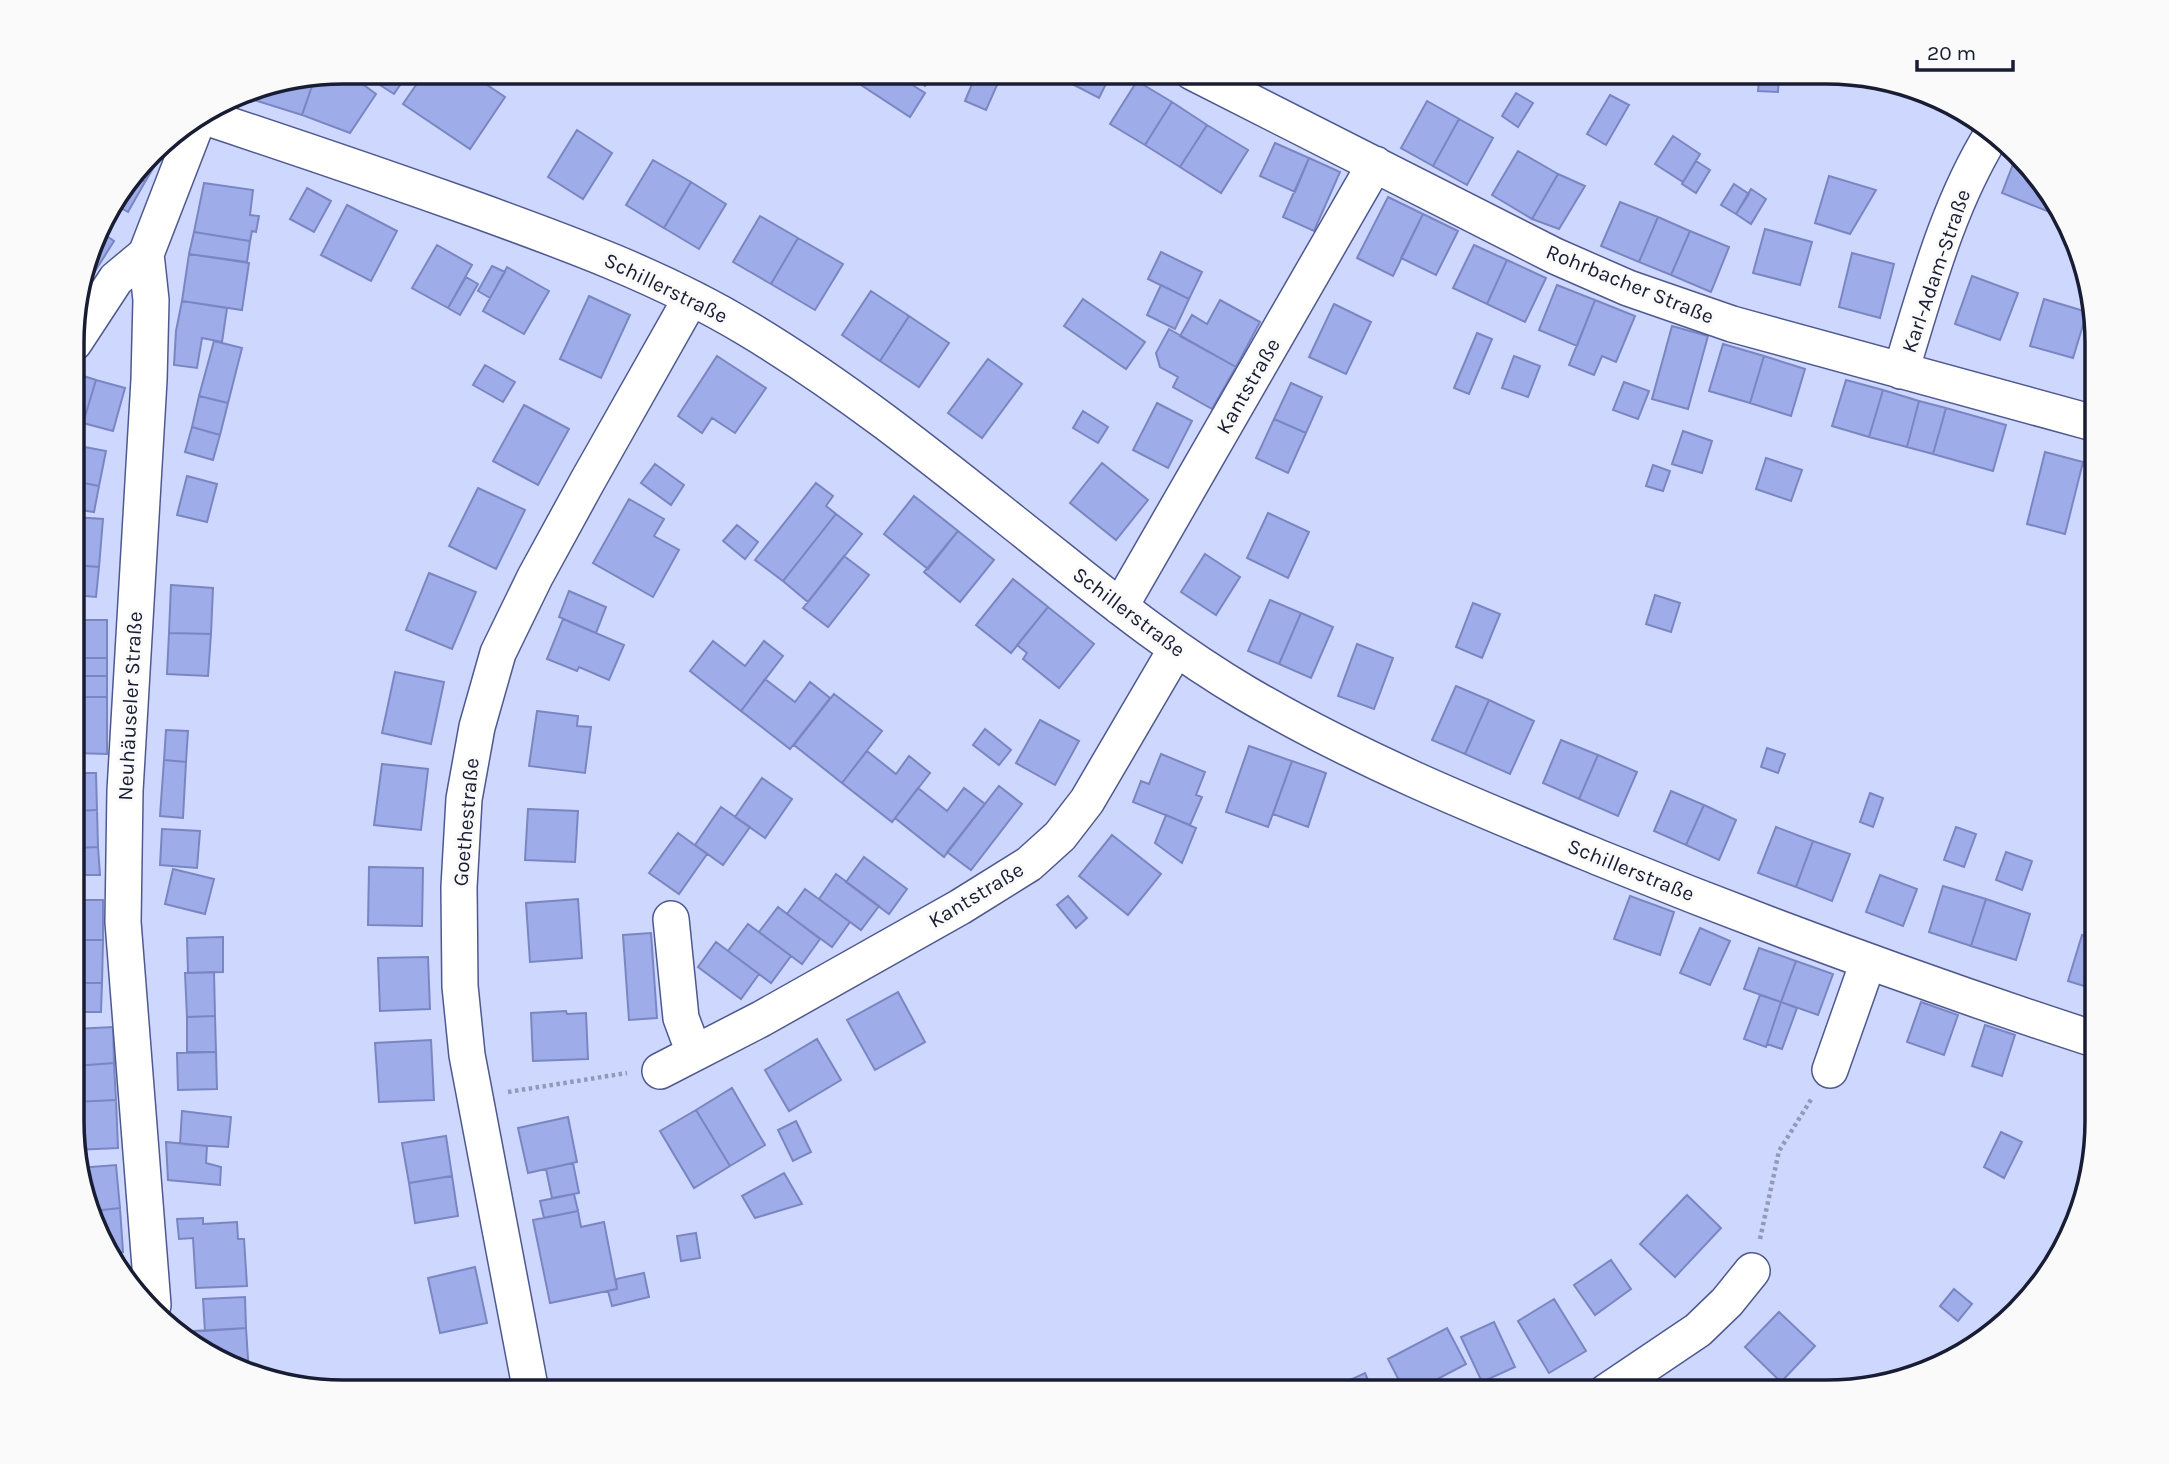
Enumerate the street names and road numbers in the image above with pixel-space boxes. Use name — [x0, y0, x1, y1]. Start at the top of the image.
street label: Karl-Adam-Straße — [1897, 186, 1975, 356]
street label: Rohrbacher Straße — [1543, 239, 1717, 329]
street label: Schillerstraße — [600, 248, 732, 328]
street label: Kantstraße — [1211, 334, 1285, 438]
street label: Schillerstraße — [1068, 562, 1190, 662]
street label: Neuhäuseler Straße — [113, 611, 147, 801]
street label: Goethestraße — [448, 757, 484, 887]
street label: Schillerstraße — [1564, 834, 1698, 906]
street label: Kantstraße — [924, 857, 1028, 933]

